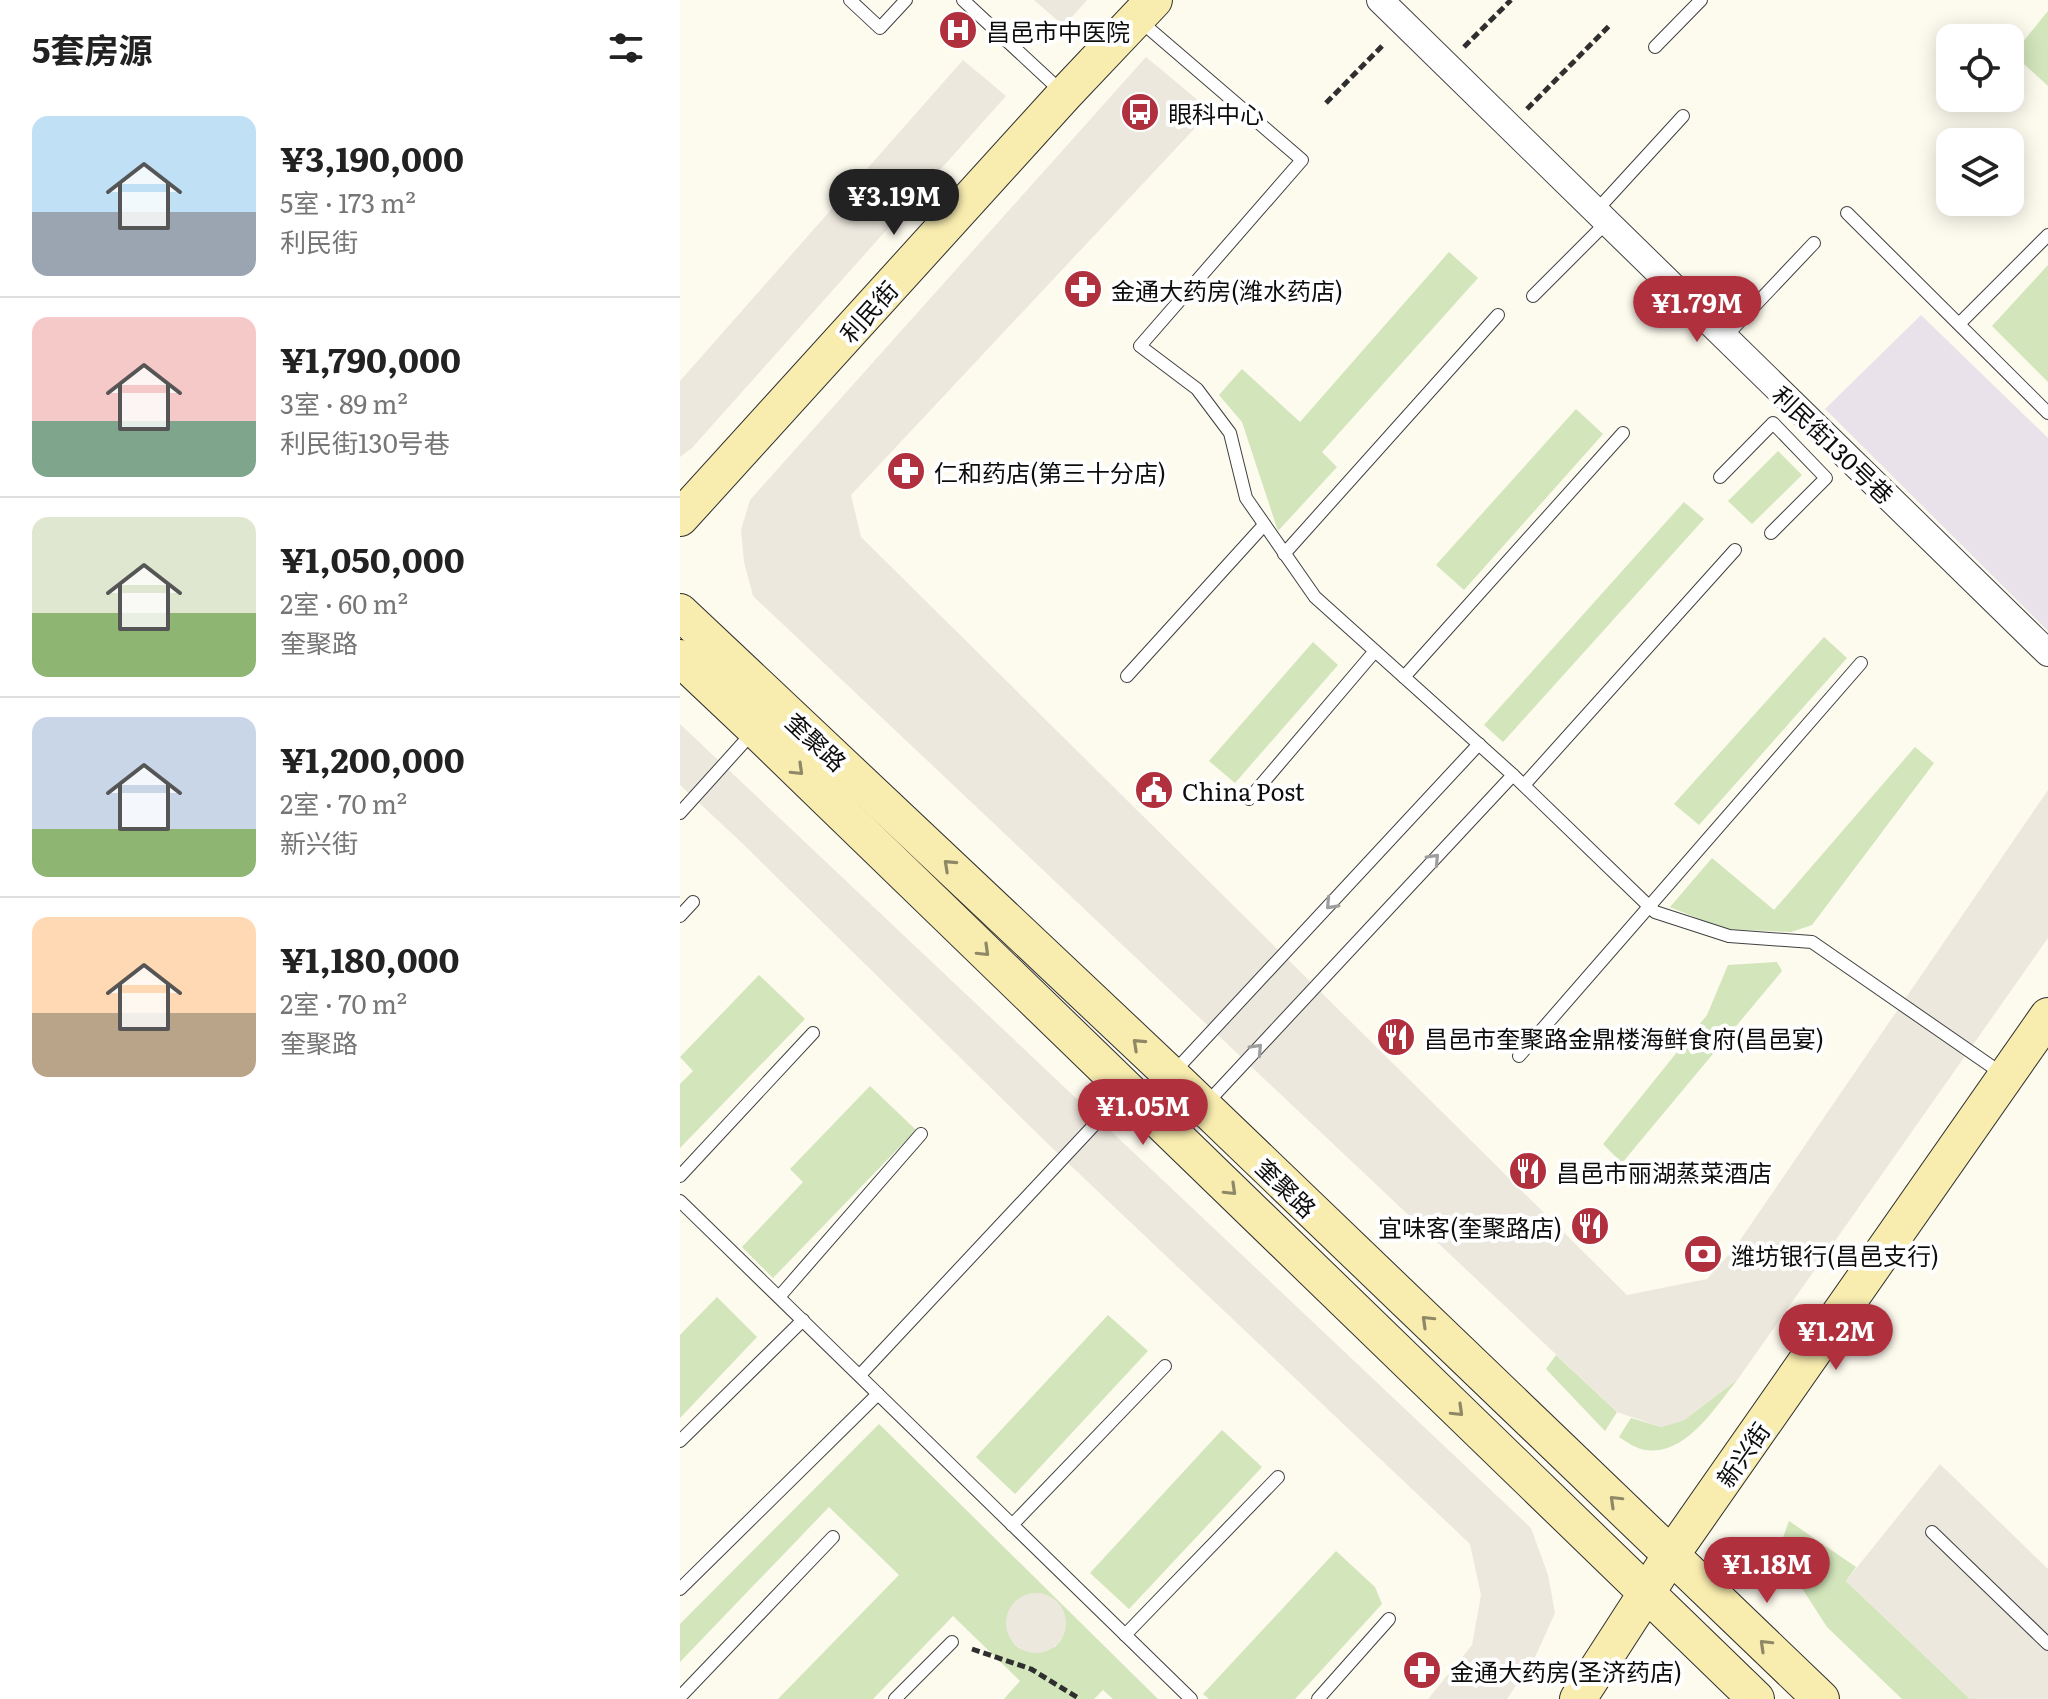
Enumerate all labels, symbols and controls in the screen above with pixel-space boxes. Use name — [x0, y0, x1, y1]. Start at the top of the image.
hospital icon: 昌邑市中医院 — [937, 9, 979, 51]
place label: 昌邑市中医院 — [986, 13, 1130, 48]
text: 5套房源 — [32, 23, 153, 73]
map controls — [1936, 24, 2024, 216]
button: locate — [1936, 24, 2024, 112]
icon: filters — [604, 26, 648, 70]
bus stop icon: 眼科中心 — [1119, 91, 1161, 133]
place label: 眼科中心 — [1168, 95, 1264, 130]
button: layers — [1936, 128, 2024, 216]
text: ¥3,190,000 — [280, 132, 464, 182]
icon: home — [96, 148, 192, 244]
pin: ¥3.19M — [829, 169, 959, 237]
text: ¥3.19M — [847, 175, 941, 214]
text: 5室 · 173 m² — [280, 182, 416, 221]
text: 利民街 — [280, 221, 358, 260]
pharmacy icon: 金通大药房(潍水药店) — [1062, 268, 1104, 310]
place label: 金通大药房(潍水药店) — [1111, 272, 1343, 307]
street label: 利民街 — [831, 273, 905, 349]
pin: ¥1.79M — [1632, 276, 1762, 344]
text: ¥1.79M — [1651, 282, 1743, 321]
text: ¥1,790,000 — [280, 333, 461, 383]
icon: home — [96, 349, 192, 445]
street label: 利民街130号巷 — [1765, 377, 1903, 511]
text: 3室 · 89 m² — [280, 383, 408, 422]
text: 利民街130号巷 — [280, 422, 450, 461]
pharmacy icon: 仁和药店(第三十分店) — [885, 450, 927, 492]
place label: 仁和药店(第三十分店) — [934, 454, 1166, 489]
text: ¥1,050,000 — [280, 533, 465, 583]
icon: home — [96, 549, 192, 645]
text: 2室 · 60 m² — [280, 583, 408, 622]
text: 奎聚路 — [280, 622, 358, 661]
street label: 奎聚路 — [779, 704, 855, 778]
text: ¥1,200,000 — [280, 733, 465, 783]
icon: home — [96, 749, 192, 845]
one-way arrow — [789, 760, 803, 775]
public building icon: China Post — [1133, 769, 1175, 811]
place label: China Post — [1182, 773, 1305, 808]
text: 2室 · 70 m² — [280, 783, 407, 822]
text: 新兴街 — [280, 822, 358, 861]
one-way arrow — [1425, 854, 1439, 869]
one-way arrow — [944, 860, 958, 875]
one-way arrow — [1325, 895, 1340, 909]
text: ¥1,180,000 — [280, 933, 460, 983]
one-way arrow — [975, 941, 989, 956]
icon: home — [96, 949, 192, 1045]
text: 2室 · 70 m² — [280, 983, 407, 1022]
restaurant icon: 昌邑市奎聚路金鼎楼海鲜食府(昌邑宴) — [1375, 1016, 1417, 1058]
place label: 昌邑市奎聚路金鼎楼海鲜食府(昌邑宴) — [1424, 1020, 1824, 1055]
text: 奎聚路 — [280, 1022, 358, 1061]
one-way arrow — [1133, 1039, 1147, 1053]
one-way arrow — [1247, 1044, 1261, 1059]
pin: ¥1.05M — [1078, 1079, 1208, 1147]
text: ¥1.05M — [1096, 1085, 1190, 1124]
street label: 奎聚路 — [1249, 1149, 1325, 1225]
restaurant icon: 昌邑市丽湖蒸菜酒店 — [1507, 1150, 1549, 1192]
place label: 昌邑市丽湖蒸菜酒店 — [1556, 1154, 1772, 1189]
one-way arrow — [1222, 1181, 1236, 1196]
restaurant icon: 宜味客(奎聚路店) — [1569, 1205, 1611, 1247]
place label: 宜味客(奎聚路店) — [1378, 1209, 1562, 1244]
bank icon: 潍坊银行(昌邑支行) — [1682, 1233, 1724, 1275]
place label: 潍坊银行(昌邑支行) — [1731, 1237, 1939, 1272]
pin: ¥1.2M — [1780, 1304, 1892, 1372]
text: ¥1.2M — [1797, 1310, 1875, 1349]
one-way arrow — [1422, 1315, 1436, 1330]
one-way arrow — [1449, 1401, 1463, 1416]
street label: 新兴街 — [1707, 1414, 1777, 1494]
one-way arrow — [1610, 1495, 1624, 1510]
pin: ¥1.18M — [1702, 1537, 1832, 1605]
text: ¥1.18M — [1722, 1543, 1812, 1582]
one-way arrow — [1760, 1640, 1774, 1654]
pharmacy icon: 金通大药房(圣济药店) — [1401, 1649, 1443, 1691]
place label: 金通大药房(圣济药店) — [1450, 1653, 1682, 1688]

